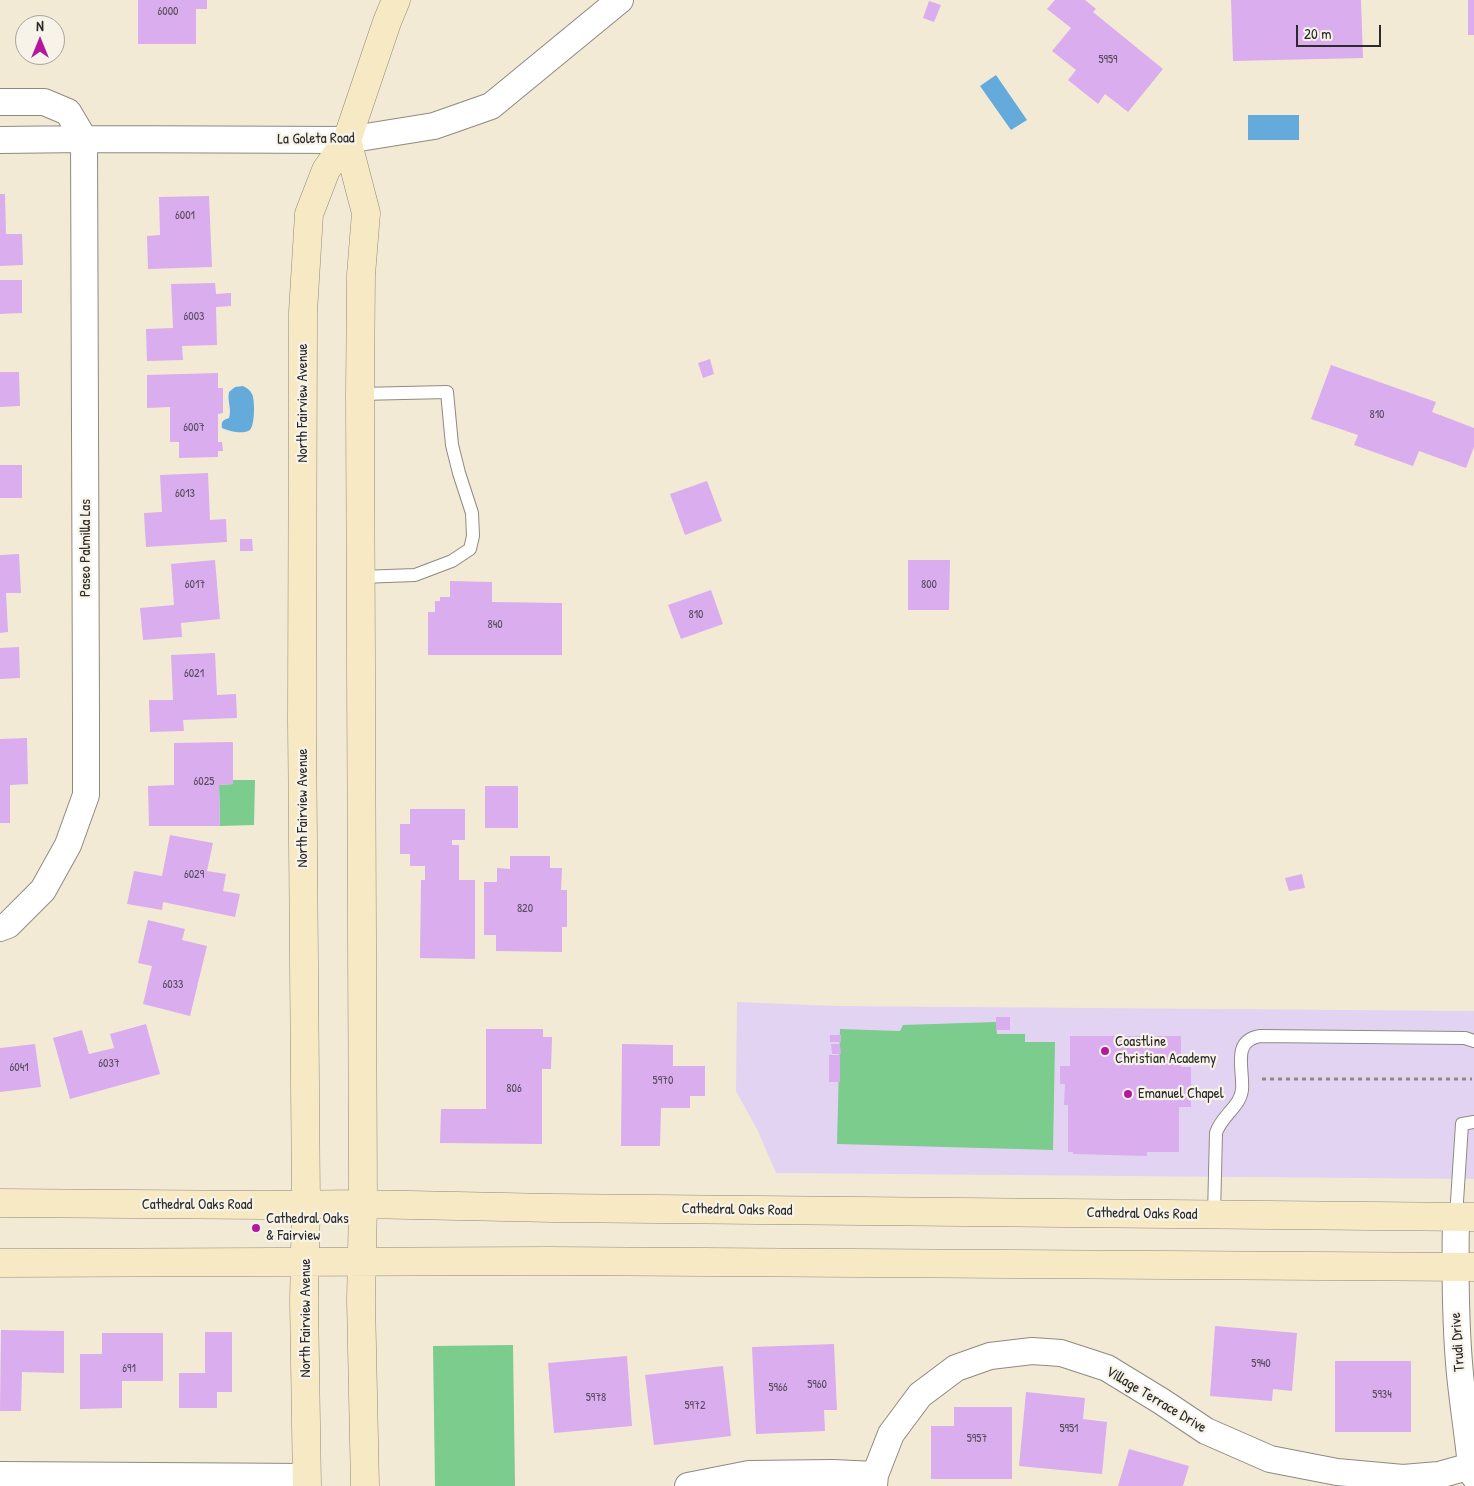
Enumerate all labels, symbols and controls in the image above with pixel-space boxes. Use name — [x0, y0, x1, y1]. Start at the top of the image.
house number: 6000 — [158, 5, 178, 19]
north arrow — [15, 15, 65, 65]
scale bar — [1299, 15, 1384, 47]
text: N — [36, 16, 44, 35]
text: 20 m — [1304, 23, 1331, 44]
house number: 5959 — [1099, 53, 1117, 67]
street label: La Goleta Road — [277, 129, 355, 149]
house number: 6001 — [175, 209, 195, 223]
house number: 6003 — [184, 310, 204, 324]
street label: North Fairview Avenue — [294, 343, 312, 463]
house number: 810 — [1370, 408, 1384, 422]
house number: 6007 — [183, 421, 205, 435]
house number: 6013 — [175, 487, 195, 501]
street label: Paseo Palmilla Las — [77, 499, 95, 597]
house number: 6017 — [185, 578, 205, 592]
house number: 800 — [921, 578, 937, 592]
house number: 810 — [689, 608, 703, 622]
house number: 840 — [487, 618, 503, 632]
house number: 6021 — [184, 667, 204, 681]
street label: North Fairview Avenue — [294, 748, 312, 868]
house number: 6025 — [194, 775, 214, 789]
house number: 6029 — [184, 868, 204, 882]
house number: 820 — [517, 902, 533, 916]
house number: 6033 — [163, 978, 183, 992]
place label: Coastline Christian Academy — [1115, 1033, 1216, 1068]
marker: Coastline Christian Academy — [1099, 1045, 1111, 1057]
house number: 6037 — [98, 1057, 120, 1071]
house number: 6041 — [9, 1061, 29, 1075]
house number: 5970 — [653, 1074, 673, 1088]
house number: 806 — [506, 1082, 522, 1096]
place label: Emanuel Chapel — [1138, 1085, 1224, 1103]
marker: Emanuel Chapel — [1122, 1088, 1134, 1100]
street label: Cathedral Oaks Road — [142, 1196, 252, 1214]
street label: Cathedral Oaks Road — [681, 1200, 793, 1220]
street label: Cathedral Oaks Road — [1086, 1204, 1198, 1224]
place label: Cathedral Oaks & Fairview — [266, 1210, 349, 1245]
marker: Cathedral Oaks & Fairview — [250, 1222, 262, 1234]
street label: North Fairview Avenue — [297, 1258, 315, 1378]
street label: Trudi Drive — [1447, 1312, 1469, 1372]
house number: 5940 — [1251, 1357, 1271, 1371]
house number: 691 — [122, 1362, 136, 1376]
street label: Village Terrace Drive — [1102, 1363, 1210, 1437]
house number: 5960 — [807, 1378, 827, 1392]
house number: 5966 — [768, 1381, 788, 1395]
house number: 5934 — [1372, 1388, 1392, 1402]
house number: 5978 — [586, 1391, 606, 1405]
house number: 5972 — [684, 1399, 706, 1413]
house number: 5951 — [1060, 1422, 1078, 1436]
house number: 5957 — [967, 1432, 987, 1446]

